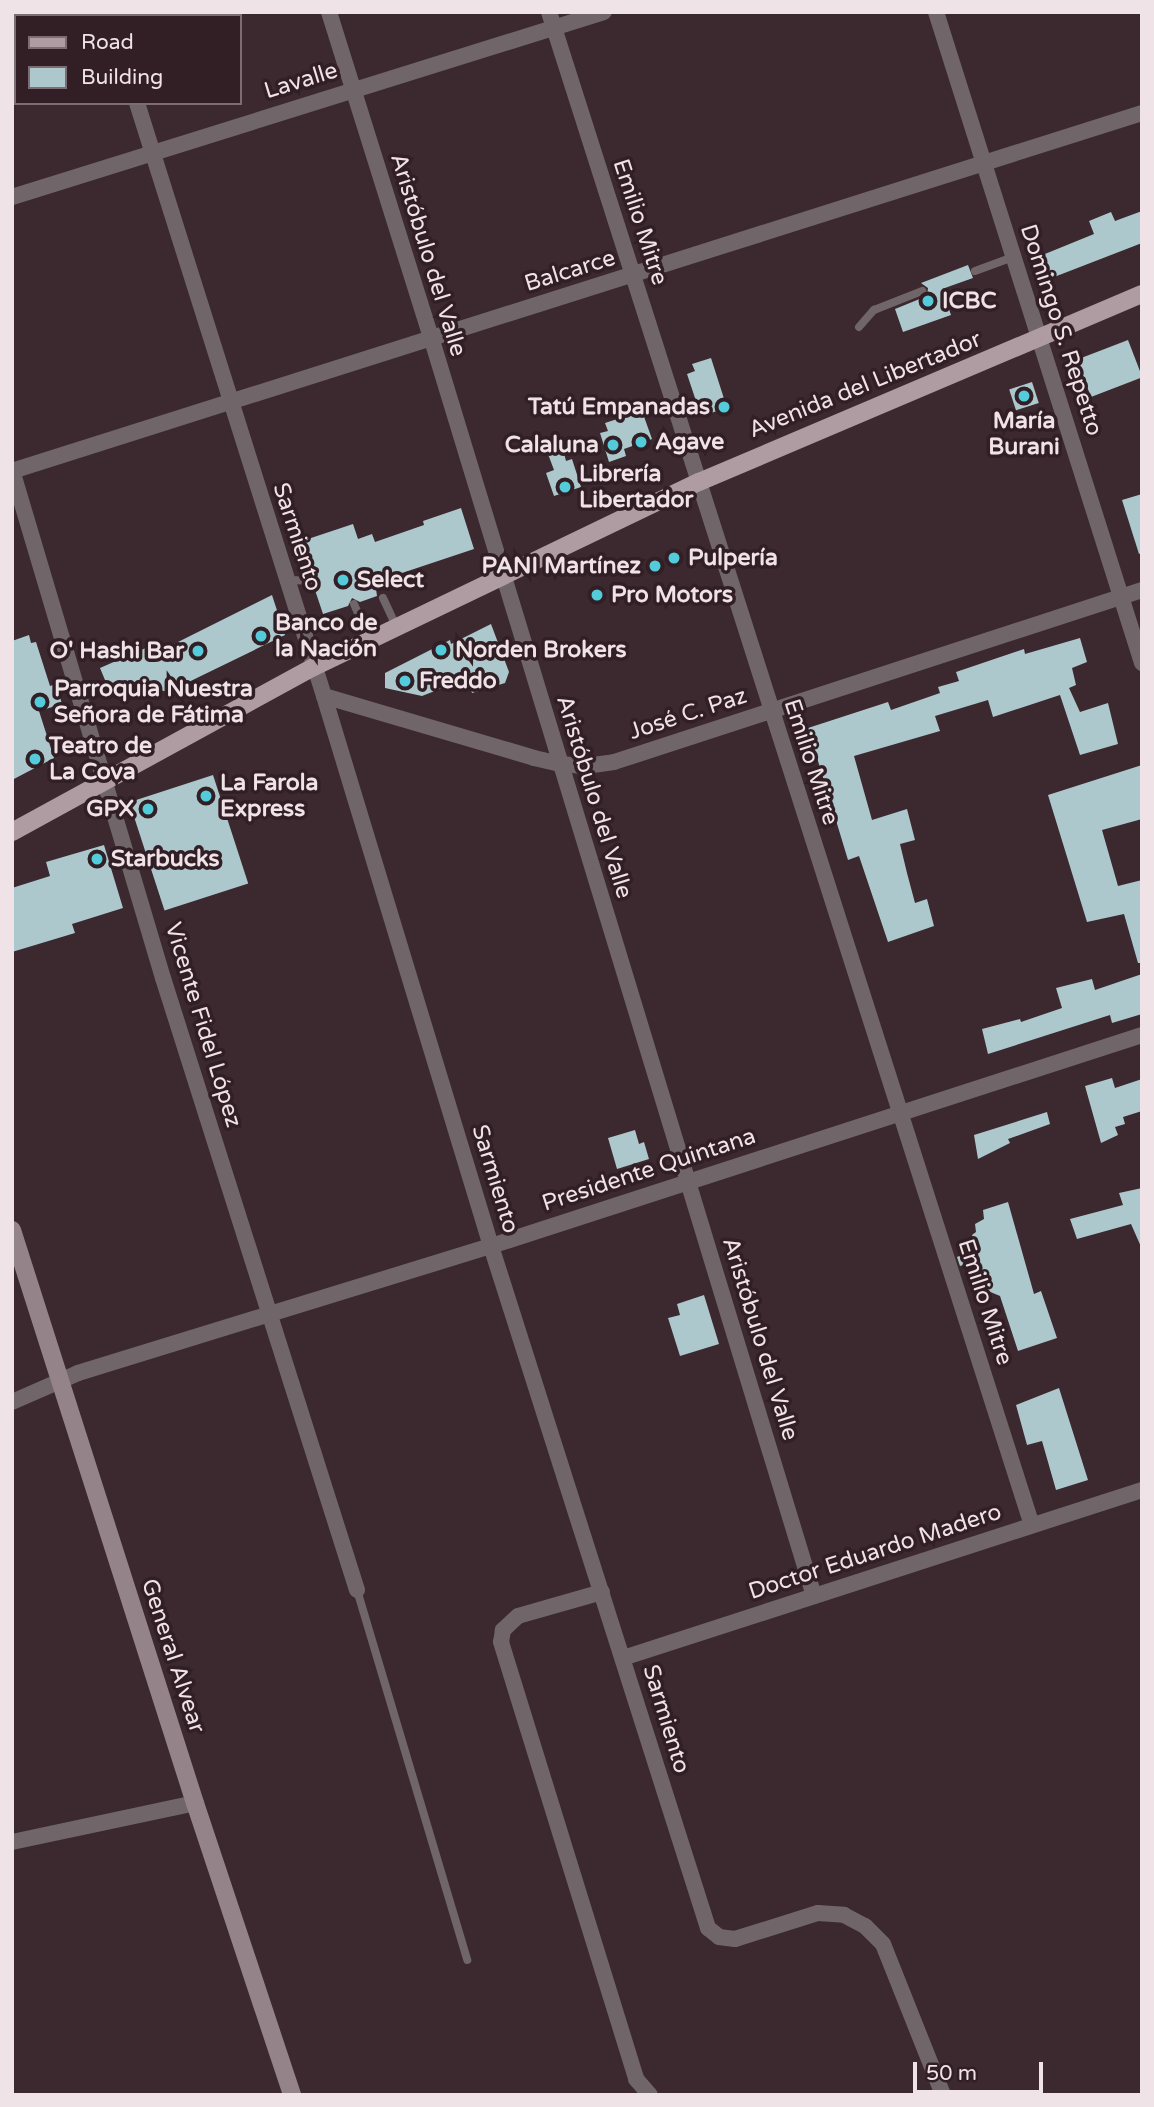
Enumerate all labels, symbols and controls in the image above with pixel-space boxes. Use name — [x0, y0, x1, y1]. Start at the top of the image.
legend — [14, 14, 242, 105]
text: Road — [81, 30, 134, 55]
street label: Lavalle — [261, 57, 341, 105]
text: Building — [81, 65, 163, 90]
street label: Aristóbulo del Valle — [384, 150, 472, 360]
street label: Emilio Mitre — [607, 156, 673, 288]
street label: Domingo S. Repetto — [1014, 221, 1108, 439]
street label: Balcarce — [521, 244, 619, 298]
place label: ICBC — [942, 287, 996, 315]
marker: ICBC — [920, 293, 936, 309]
street label: Avenida del Libertador — [745, 326, 985, 444]
marker: María Burani — [1016, 388, 1032, 404]
place label: Tatú Empanadas — [528, 393, 710, 421]
marker: Tatú Empanadas — [716, 399, 732, 415]
place label: María Burani — [988, 407, 1060, 461]
place label: Agave — [655, 428, 724, 456]
place label: Calaluna — [505, 431, 599, 459]
marker: Agave — [633, 434, 649, 450]
marker: Calaluna — [605, 437, 621, 453]
place label: Librería Libertador — [579, 460, 693, 514]
street label: Sarmiento — [267, 479, 327, 595]
marker: Librería Libertador — [557, 479, 573, 495]
place label: Pulpería — [688, 544, 778, 572]
marker: Pulpería — [666, 550, 682, 566]
place label: PANI Martínez — [481, 552, 641, 580]
marker: PANI Martínez — [647, 558, 663, 574]
place label: Select — [357, 566, 424, 594]
marker: Select — [335, 572, 351, 588]
place label: Pro Motors — [611, 581, 733, 609]
marker: Pro Motors — [589, 587, 605, 603]
place label: Banco de la Nación — [275, 609, 378, 663]
marker: Banco de la Nación — [253, 628, 269, 644]
place label: Norden Brokers — [455, 636, 627, 664]
place label: O' Hashi Bar — [50, 637, 184, 665]
marker: Norden Brokers — [433, 642, 449, 658]
marker: O' Hashi Bar — [190, 643, 206, 659]
place label: Freddo — [419, 667, 497, 695]
marker: Freddo — [397, 673, 413, 689]
place label: Parroquia Nuestra Señora de Fátima — [54, 675, 253, 729]
street label: José C. Paz — [626, 682, 750, 746]
street label: Aristóbulo del Valle — [550, 692, 638, 902]
marker: Parroquia Nuestra Señora de Fátima — [32, 694, 48, 710]
street label: Emilio Mitre — [778, 696, 844, 828]
place label: Teatro de La Cova — [49, 732, 152, 786]
marker: Teatro de La Cova — [27, 751, 43, 767]
place label: La Farola Express — [220, 769, 318, 823]
marker: La Farola Express — [198, 788, 214, 804]
place label: GPX — [86, 795, 134, 823]
marker: GPX — [140, 801, 156, 817]
place label: Starbucks — [111, 845, 219, 873]
marker: Starbucks — [89, 851, 105, 867]
street label: Vicente Fidel López — [159, 919, 247, 1131]
street label: Sarmiento — [465, 1121, 525, 1237]
street label: Presidente Quintana — [539, 1122, 759, 1218]
street label: Aristóbulo del Valle — [716, 1234, 804, 1444]
street label: Emilio Mitre — [952, 1236, 1018, 1368]
street label: Doctor Eduardo Madero — [745, 1498, 1005, 1606]
street label: General Alvear — [135, 1575, 211, 1737]
street label: Sarmiento — [636, 1661, 696, 1777]
scale bar — [916, 2048, 1046, 2092]
text: 50 m — [926, 2061, 977, 2086]

